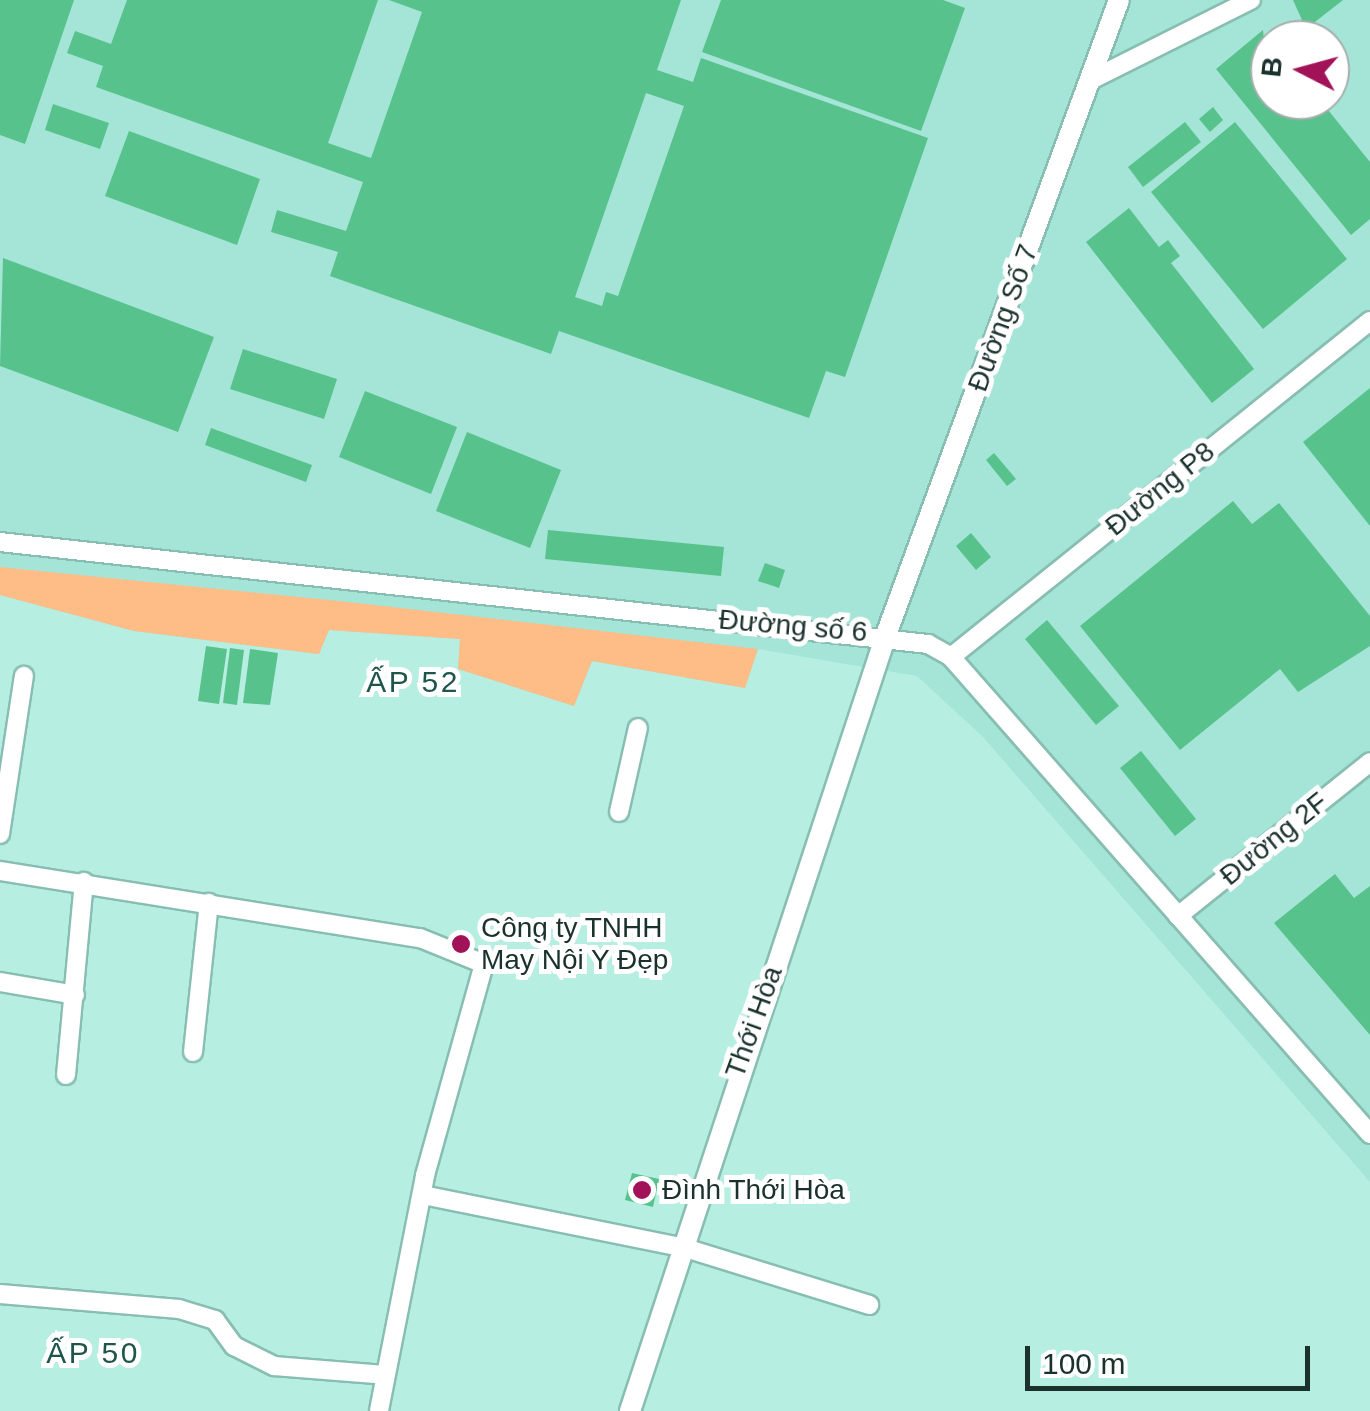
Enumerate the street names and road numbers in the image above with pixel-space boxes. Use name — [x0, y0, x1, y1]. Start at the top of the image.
street label: Đường Số 7 — [961, 240, 1045, 396]
street label: Đường P8 — [1099, 435, 1221, 543]
street label: Đường số 6 — [717, 603, 869, 649]
street label: Đường 2F — [1213, 785, 1335, 893]
street label: Thới Hòa — [718, 962, 790, 1082]

